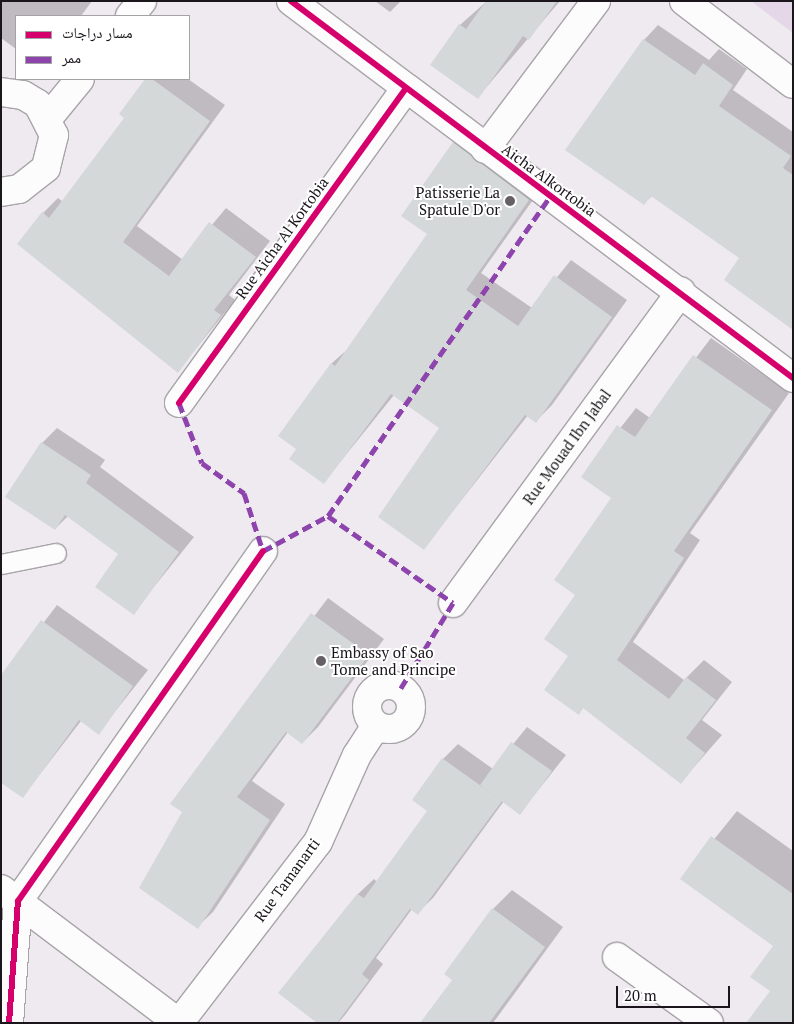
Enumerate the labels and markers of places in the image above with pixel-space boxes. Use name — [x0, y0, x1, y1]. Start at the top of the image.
place label: Patisserie La Spatule D'or — [416, 183, 500, 218]
marker: Patisserie La Spatule D'or — [504, 195, 516, 207]
place label: Embassy of Sao Tome and Principe — [331, 643, 456, 678]
marker: Embassy of Sao Tome and Principe — [315, 655, 327, 667]

